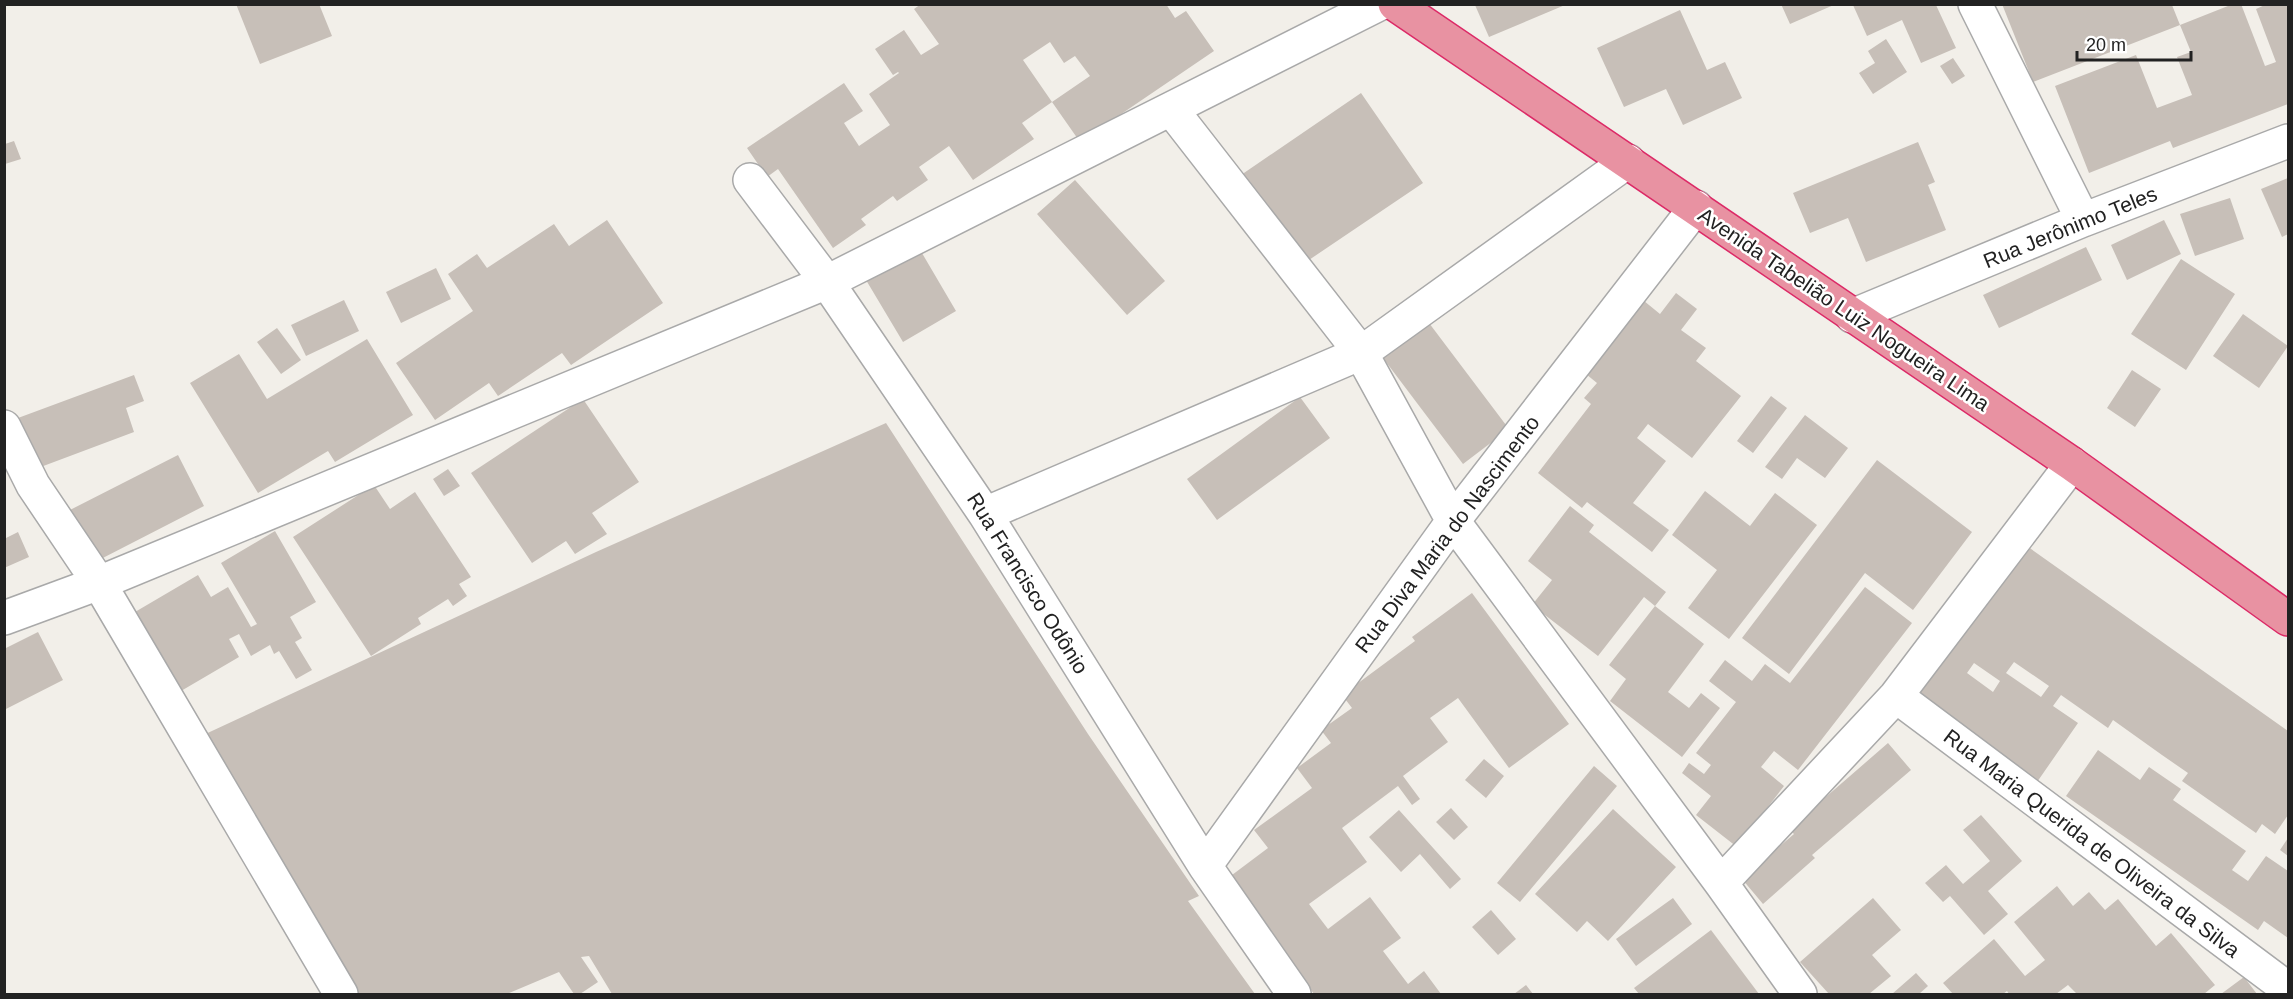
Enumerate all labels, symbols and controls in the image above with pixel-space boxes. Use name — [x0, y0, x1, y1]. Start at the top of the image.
scale bar — [2077, 24, 2191, 62]
text: 20 m — [2086, 35, 2126, 55]
street label: Rua Jerônimo Teles — [1980, 182, 2160, 272]
street label: Avenida Tabelião Luiz Nogueira Lima — [1694, 203, 1994, 415]
street label: Rua Diva Maria do Nascimento — [1350, 411, 1544, 657]
street label: Rua Francisco Odônio — [963, 488, 1093, 678]
street label: Rua Maria Querida de Oliveira da Silva — [1940, 724, 2245, 962]

